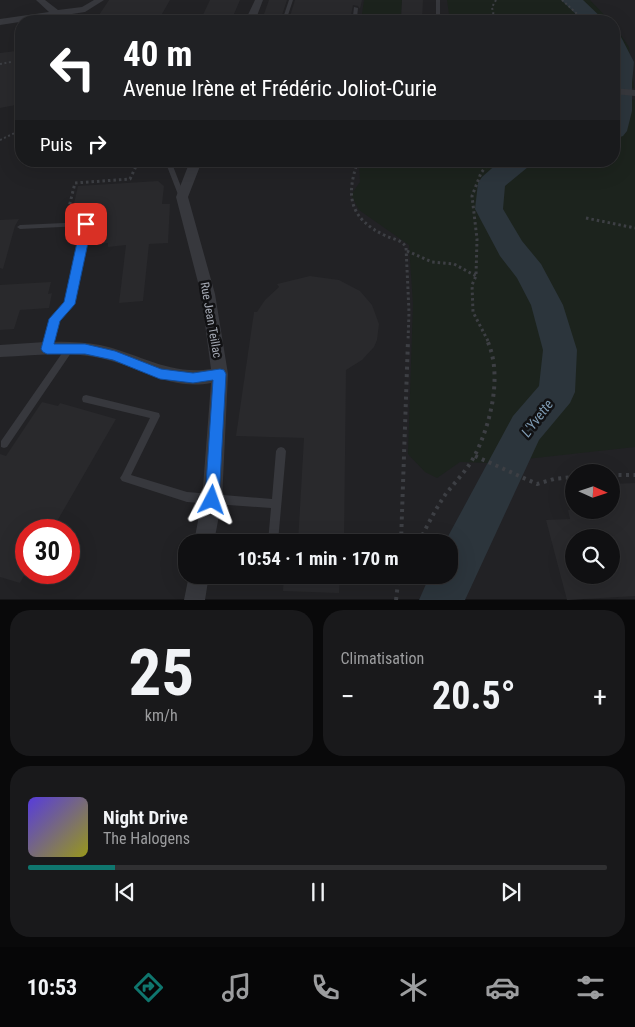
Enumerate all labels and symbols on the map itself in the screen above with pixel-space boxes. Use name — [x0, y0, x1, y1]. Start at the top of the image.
pin — [65, 203, 107, 245]
street label: Rue Jean Teillac — [197, 281, 225, 360]
water label: L'Yvette — [518, 396, 556, 440]
north arrow — [565, 464, 620, 519]
position arrow — [185, 473, 237, 525]
speed limit sign: 30 — [15, 519, 80, 584]

